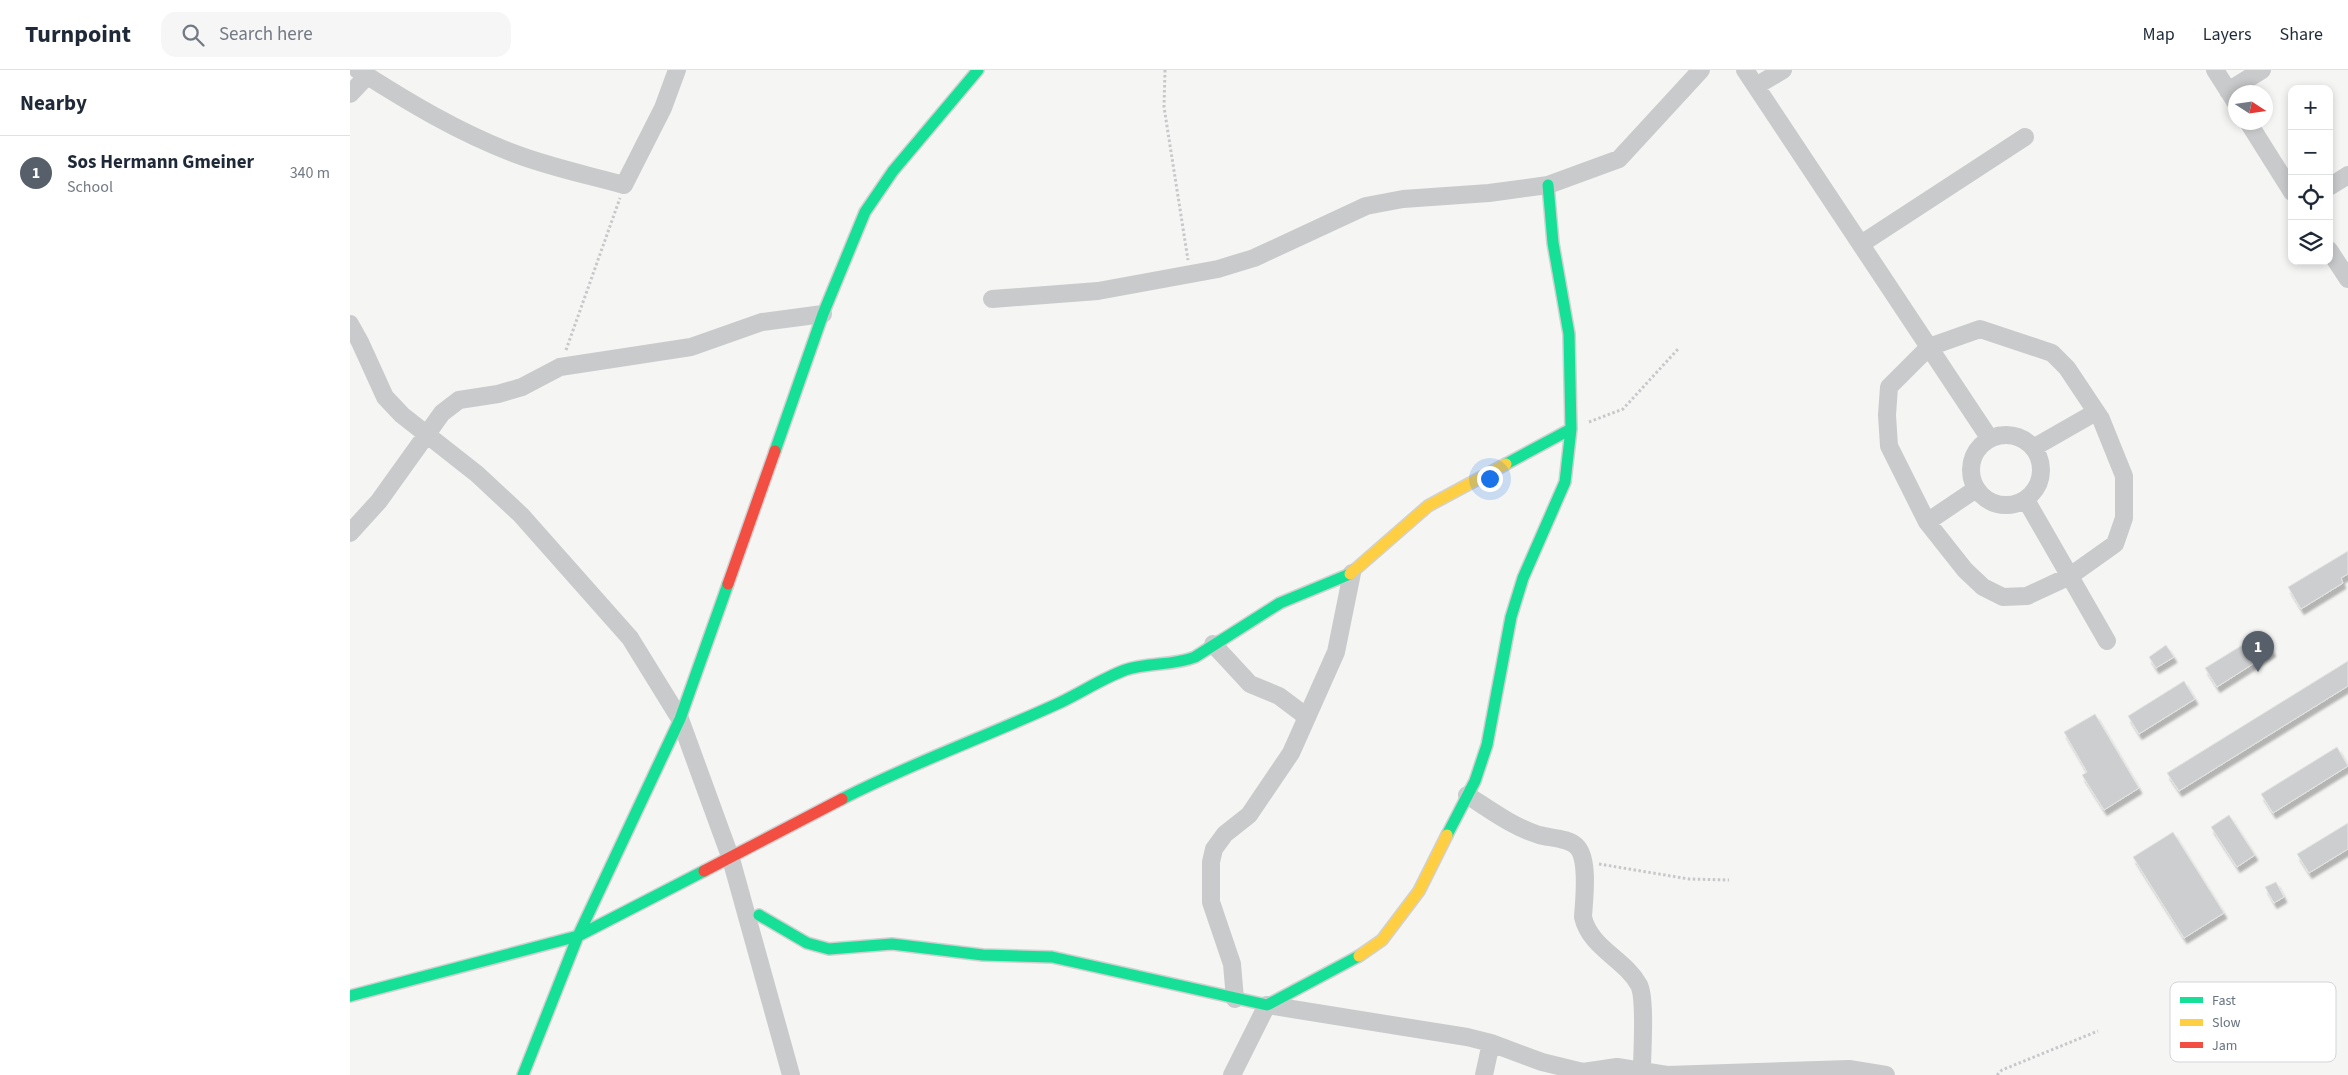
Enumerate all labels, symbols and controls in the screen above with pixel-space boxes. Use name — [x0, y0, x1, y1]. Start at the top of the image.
search box — [161, 12, 511, 57]
text: Turnpoint — [25, 17, 131, 52]
icon: search — [179, 21, 207, 49]
text: Search here — [219, 21, 313, 48]
text: Map — [2143, 22, 2175, 47]
text: Layers — [2203, 22, 2252, 47]
text: Share — [2280, 22, 2323, 47]
north arrow — [2228, 85, 2273, 130]
map controls — [2288, 85, 2333, 265]
button: + — [2288, 85, 2333, 130]
text: Nearby — [20, 88, 87, 118]
button: − — [2288, 130, 2333, 175]
text: Sos Hermann Gmeiner — [67, 149, 254, 176]
text: 1 — [32, 162, 40, 184]
text: 340 m — [290, 162, 330, 184]
button: locate — [2288, 175, 2333, 220]
text: School — [67, 176, 113, 198]
button: layers — [2288, 220, 2333, 265]
your location — [1477, 466, 1503, 492]
pin: 1 — [2242, 631, 2274, 672]
legend — [2170, 982, 2336, 1062]
text: Fast — [2212, 991, 2236, 1011]
text: Slow — [2212, 1013, 2241, 1033]
text: Jam — [2212, 1036, 2237, 1056]

